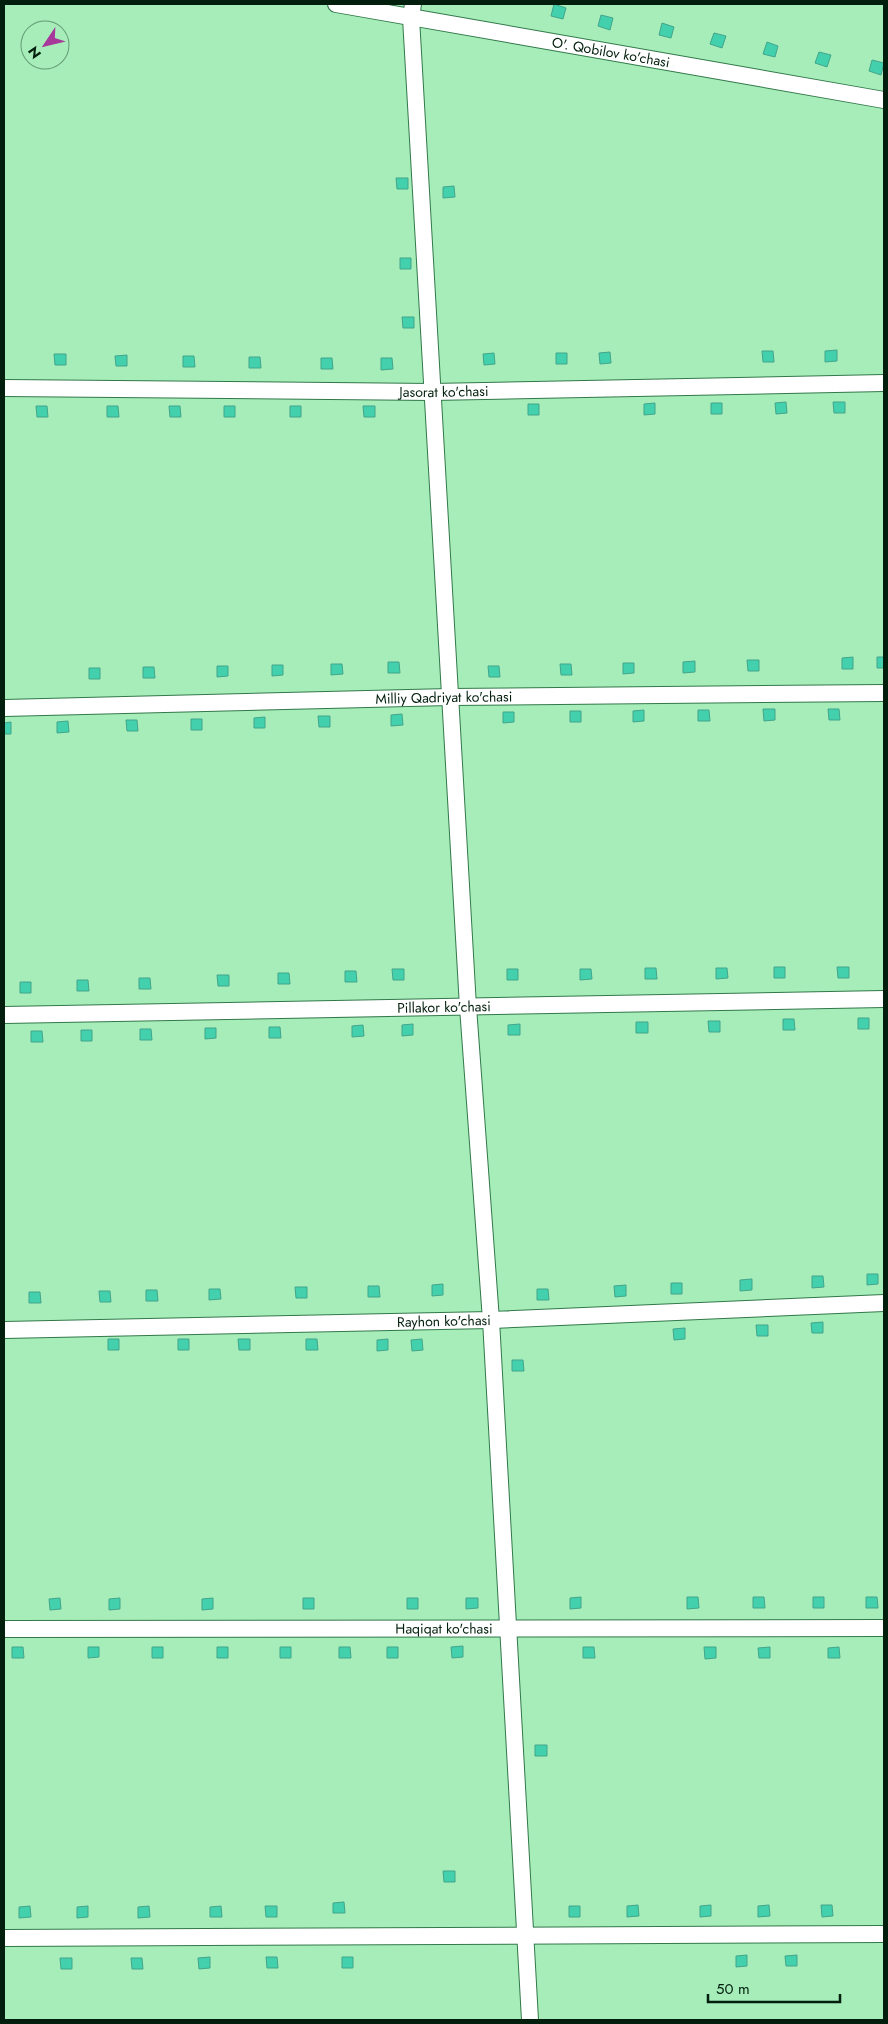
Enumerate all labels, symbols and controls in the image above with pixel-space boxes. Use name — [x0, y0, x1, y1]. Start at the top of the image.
north arrow — [20, 20, 70, 70]
street label: O'. Qobilov ko'chasi — [550, 32, 671, 72]
text: N — [23, 42, 46, 63]
street label: Jasorat ko'chasi — [397, 381, 489, 402]
street label: Milliy Qadriyat ko'chasi — [375, 686, 512, 709]
street label: Pillakor ko'chasi — [397, 996, 491, 1018]
street label: Rayhon ko'chasi — [397, 1310, 491, 1332]
street label: Haqiqat ko'chasi — [395, 1618, 493, 1639]
scale bar — [708, 1972, 840, 2004]
text: 50 m — [716, 1978, 750, 2000]

